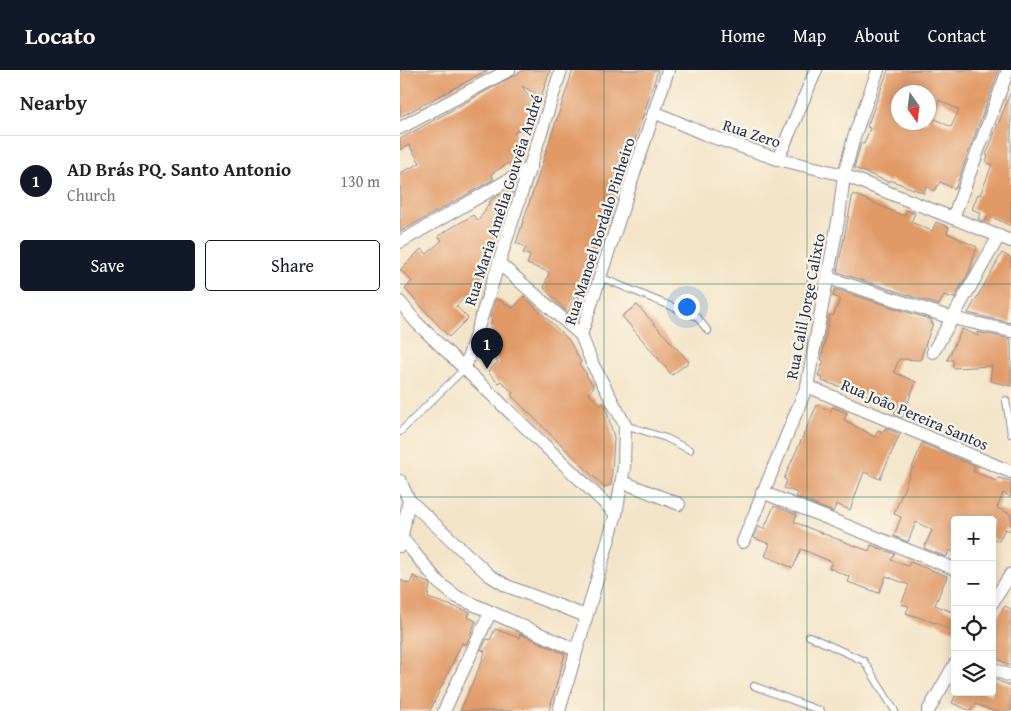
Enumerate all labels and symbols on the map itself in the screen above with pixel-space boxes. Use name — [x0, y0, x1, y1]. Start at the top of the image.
north arrow — [891, 85, 936, 130]
street label: Rua Maria Amélia Gouvêia André — [457, 91, 549, 309]
street label: Rua Zero — [720, 112, 784, 154]
street label: Rua Manoel Bordalo Pinheiro — [557, 134, 641, 328]
street label: Rua Calil Jorge Calixto — [779, 231, 831, 381]
your location — [674, 294, 700, 320]
pin: 1 — [471, 328, 503, 369]
street label: Rua João Pereira Santos — [838, 372, 992, 456]

